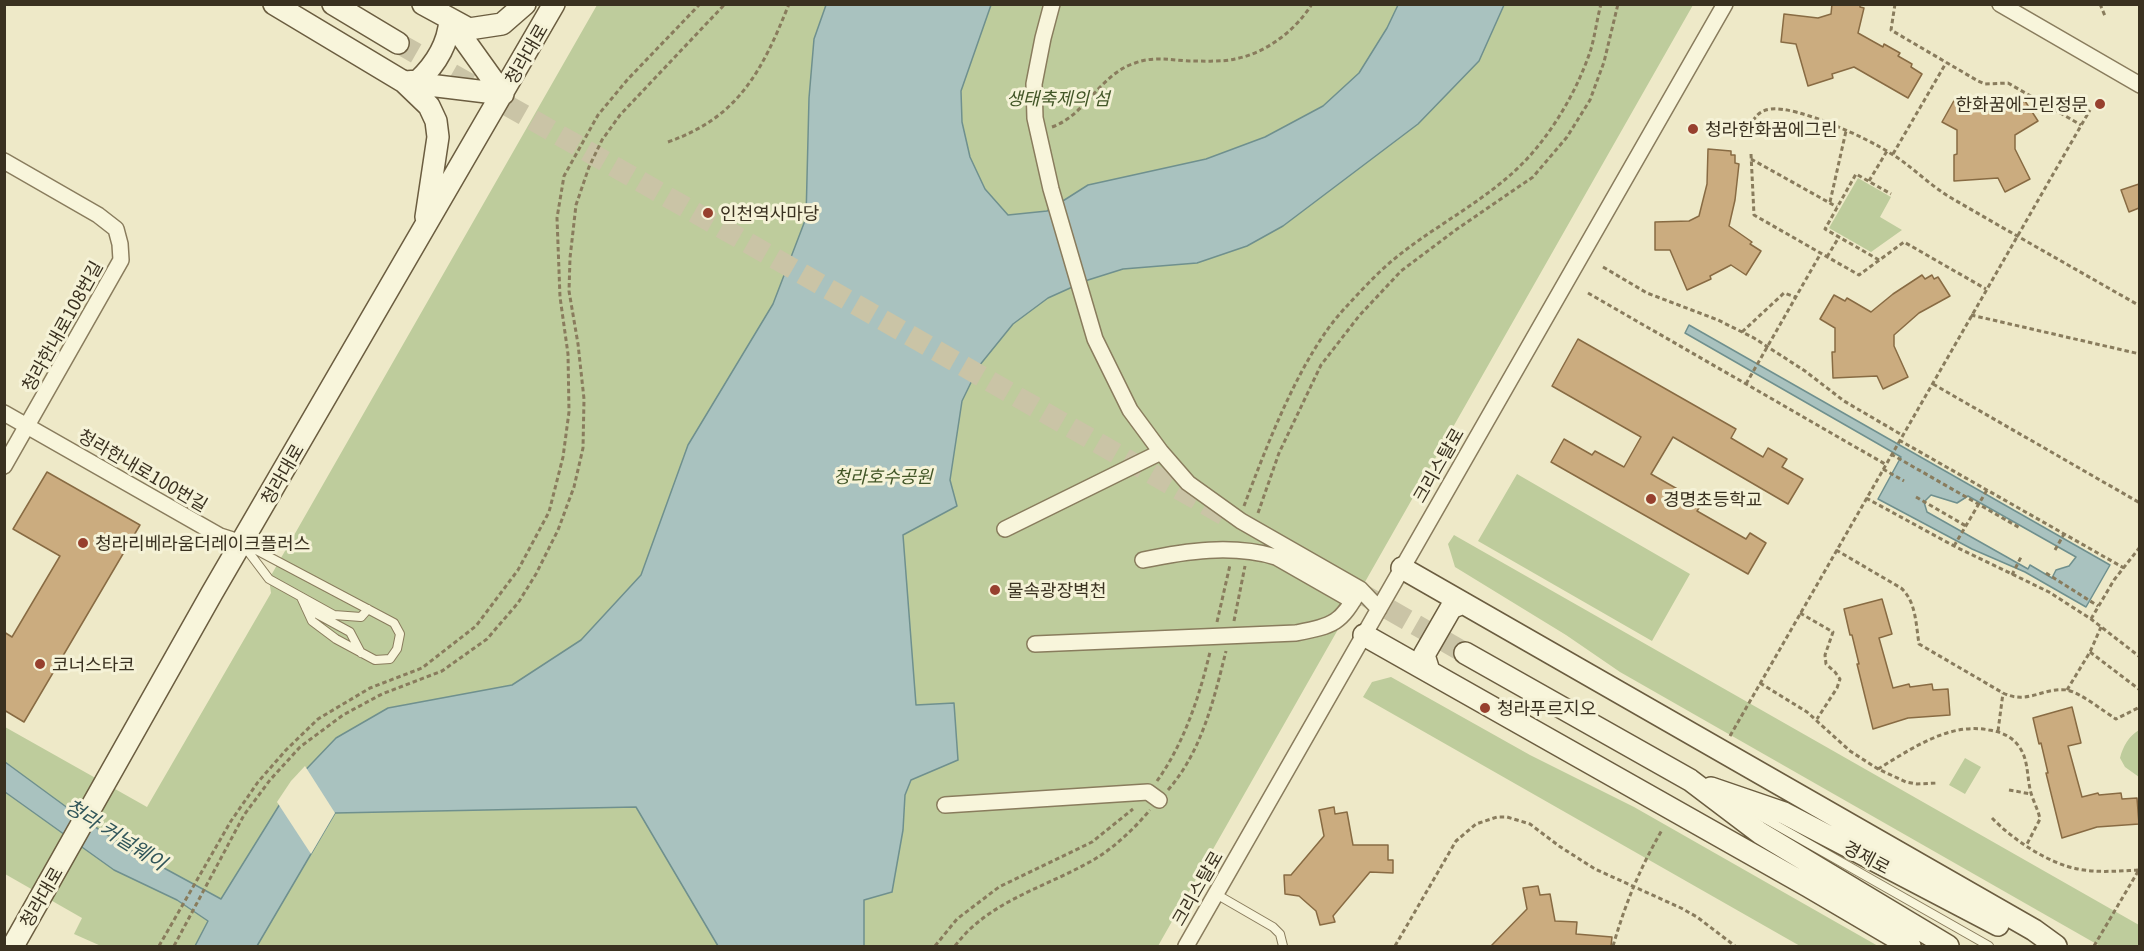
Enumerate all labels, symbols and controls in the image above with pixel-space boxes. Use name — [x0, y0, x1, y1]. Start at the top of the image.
street label: 청라대로 — [500, 20, 552, 88]
park label: 생태축제의 섬 — [1006, 87, 1110, 109]
place label: 한화꿈에그린정문 — [1956, 93, 2088, 115]
marker: 한화꿈에그린정문 — [2093, 97, 2107, 111]
place label: 청라한화꿈에그린 — [1705, 118, 1837, 140]
marker: 청라한화꿈에그린 — [1686, 122, 1700, 136]
place label: 인천역사마당 — [720, 202, 819, 224]
marker: 인천역사마당 — [701, 206, 715, 220]
street label: 청라한내로108번길 — [17, 257, 107, 395]
street label: 청라한내로100번길 — [74, 424, 212, 516]
street label: 크리스탈로 — [1408, 424, 1468, 506]
street label: 청라대로 — [256, 440, 308, 508]
park label: 청라호수공원 — [833, 465, 933, 487]
place label: 경명초등학교 — [1663, 488, 1762, 510]
marker: 경명초등학교 — [1644, 492, 1658, 506]
place label: 청라리베라움더레이크플러스 — [95, 532, 310, 554]
marker: 청라리베라움더레이크플러스 — [76, 536, 90, 550]
place label: 물속광장벽천 — [1007, 579, 1106, 601]
marker: 물속광장벽천 — [988, 583, 1002, 597]
place label: 코너스타코 — [52, 653, 135, 675]
marker: 코너스타코 — [33, 657, 47, 671]
place label: 청라푸르지오 — [1497, 697, 1596, 719]
marker: 청라푸르지오 — [1478, 701, 1492, 715]
water label: 청라 커널웨이 — [61, 793, 171, 875]
street label: 경제로 — [1840, 836, 1894, 878]
street label: 크리스탈로 — [1167, 847, 1227, 929]
street label: 청라대로 — [15, 863, 67, 931]

